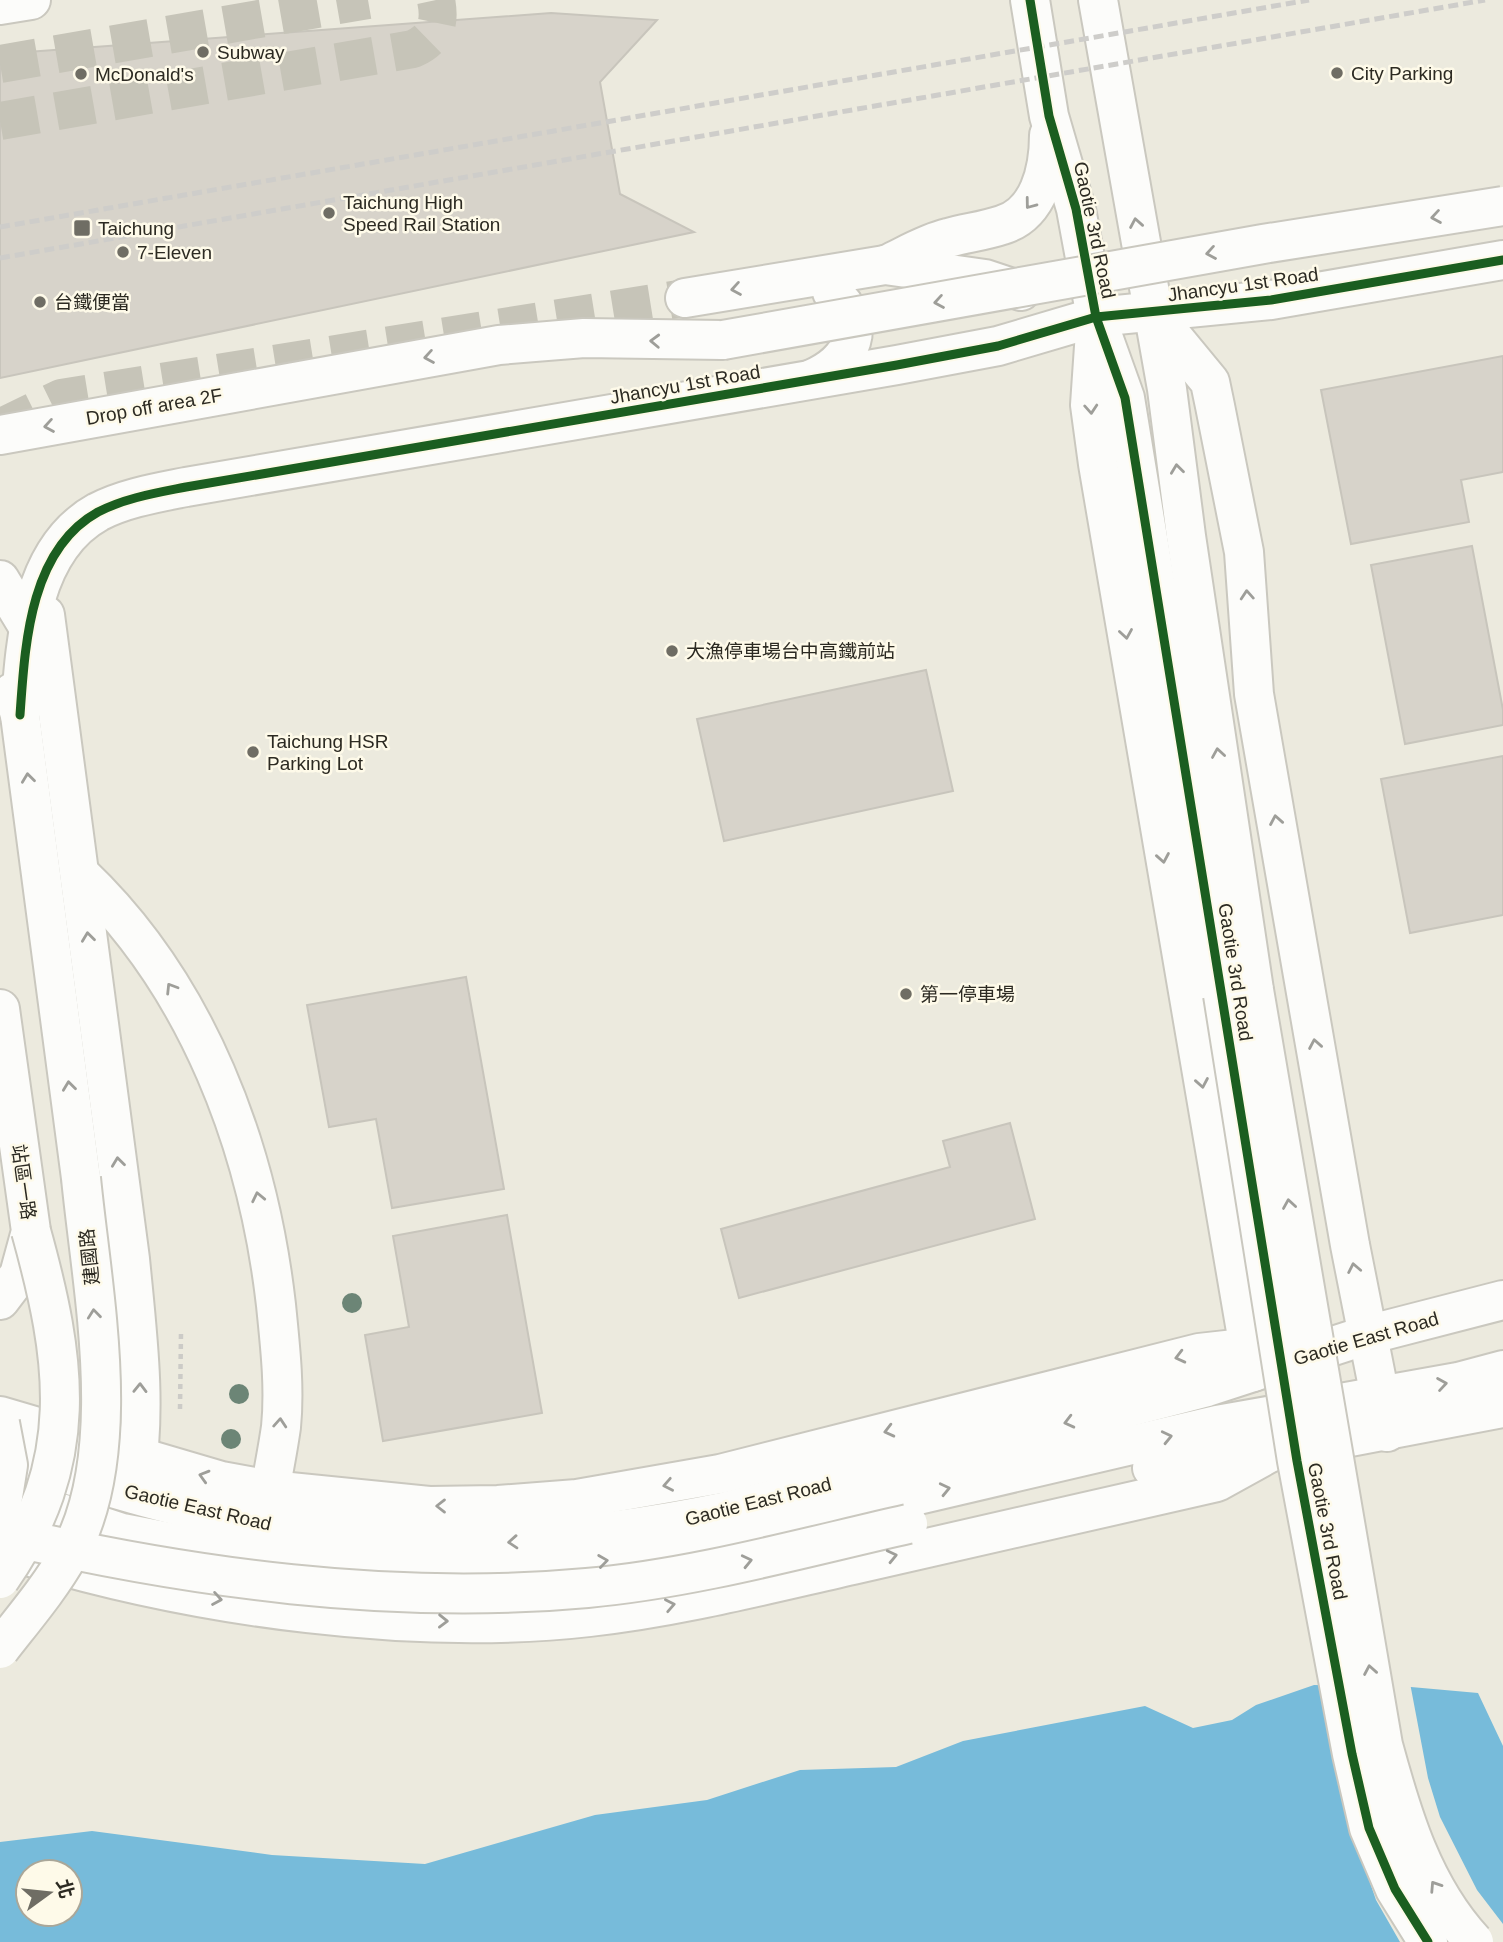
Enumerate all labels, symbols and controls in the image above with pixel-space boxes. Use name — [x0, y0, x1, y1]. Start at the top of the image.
place label: Subway — [217, 42, 285, 63]
marker: Subway — [195, 44, 211, 60]
place label: City Parking — [1351, 63, 1453, 84]
place label: McDonald's — [95, 64, 194, 85]
marker: City Parking — [1329, 65, 1345, 81]
marker: McDonald's — [73, 66, 89, 82]
street label: Gaotie 3rd Road — [1070, 160, 1119, 300]
place label: Taichung High Speed Rail Station — [343, 192, 500, 235]
one-way arrow — [1026, 196, 1038, 209]
marker: Taichung High Speed Rail Station — [321, 205, 337, 221]
one-way arrow — [1430, 209, 1441, 224]
one-way arrow — [1129, 217, 1144, 229]
marker: Taichung — [72, 218, 92, 238]
place label: Taichung — [98, 218, 174, 239]
place label: 7-Eleven — [137, 242, 212, 263]
marker: 7-Eleven — [115, 244, 131, 260]
one-way arrow — [1205, 245, 1217, 260]
street label: Jhancyu 1st Road — [1166, 264, 1320, 305]
one-way arrow — [730, 281, 741, 296]
place label: 台鐵便當 — [54, 292, 130, 313]
marker: 台鐵便當 — [32, 294, 48, 310]
one-way arrow — [933, 294, 945, 309]
one-way arrow — [649, 333, 660, 348]
one-way arrow — [423, 349, 435, 364]
street label: Jhancyu 1st Road — [608, 361, 762, 408]
street label: Drop off area 2F — [84, 384, 224, 429]
one-way arrow — [1083, 404, 1098, 415]
one-way arrow — [43, 418, 55, 433]
one-way arrow — [1170, 463, 1185, 474]
one-way arrow — [1240, 589, 1255, 600]
one-way arrow — [1118, 628, 1133, 640]
place label: 大漁停車場台中高鐵前站 — [686, 641, 895, 662]
marker: 大漁停車場台中高鐵前站 — [664, 643, 680, 659]
place label: Taichung HSR Parking Lot — [267, 731, 388, 774]
marker: Taichung HSR Parking Lot — [245, 744, 261, 760]
one-way arrow — [1211, 747, 1226, 759]
one-way arrow — [21, 772, 36, 784]
one-way arrow — [1269, 814, 1284, 826]
one-way arrow — [1155, 852, 1170, 864]
street label: Gaotie 3rd Road — [1214, 902, 1257, 1043]
one-way arrow — [81, 931, 96, 943]
one-way arrow — [167, 982, 180, 995]
place label: 第一停車場 — [920, 984, 1015, 1005]
marker: 第一停車場 — [898, 986, 914, 1002]
one-way arrow — [1308, 1038, 1323, 1050]
one-way arrow — [1194, 1077, 1209, 1088]
one-way arrow — [61, 1080, 76, 1092]
street label: 站區一路 — [8, 1143, 39, 1221]
one-way arrow — [110, 1156, 125, 1168]
one-way arrow — [251, 1191, 266, 1203]
one-way arrow — [1282, 1198, 1297, 1210]
street label: 建國路 — [76, 1227, 103, 1286]
one-way arrow — [1348, 1262, 1363, 1274]
street label: Gaotie East Road — [1291, 1308, 1441, 1369]
one-way arrow — [87, 1309, 102, 1320]
one-way arrow — [1175, 1349, 1187, 1363]
one-way arrow — [1436, 1377, 1448, 1392]
one-way arrow — [132, 1383, 148, 1393]
one-way arrow — [1064, 1414, 1076, 1428]
one-way arrow — [272, 1417, 287, 1428]
one-way arrow — [883, 1423, 895, 1437]
one-way arrow — [1161, 1431, 1173, 1445]
street label: Gaotie 3rd Road — [1304, 1461, 1351, 1602]
one-way arrow — [198, 1469, 210, 1484]
street label: Gaotie East Road — [683, 1473, 833, 1530]
one-way arrow — [662, 1476, 674, 1491]
street label: Gaotie East Road — [122, 1480, 273, 1535]
one-way arrow — [939, 1483, 951, 1497]
one-way arrow — [436, 1498, 446, 1514]
one-way arrow — [507, 1534, 518, 1549]
one-way arrow — [886, 1550, 898, 1564]
one-way arrow — [597, 1554, 609, 1569]
one-way arrow — [741, 1555, 753, 1569]
one-way arrow — [211, 1590, 223, 1605]
one-way arrow — [664, 1598, 676, 1613]
one-way arrow — [438, 1613, 449, 1628]
one-way arrow — [1363, 1664, 1378, 1676]
north arrow — [14, 1858, 84, 1928]
text: 北 — [52, 1877, 78, 1901]
one-way arrow — [1430, 1881, 1443, 1894]

